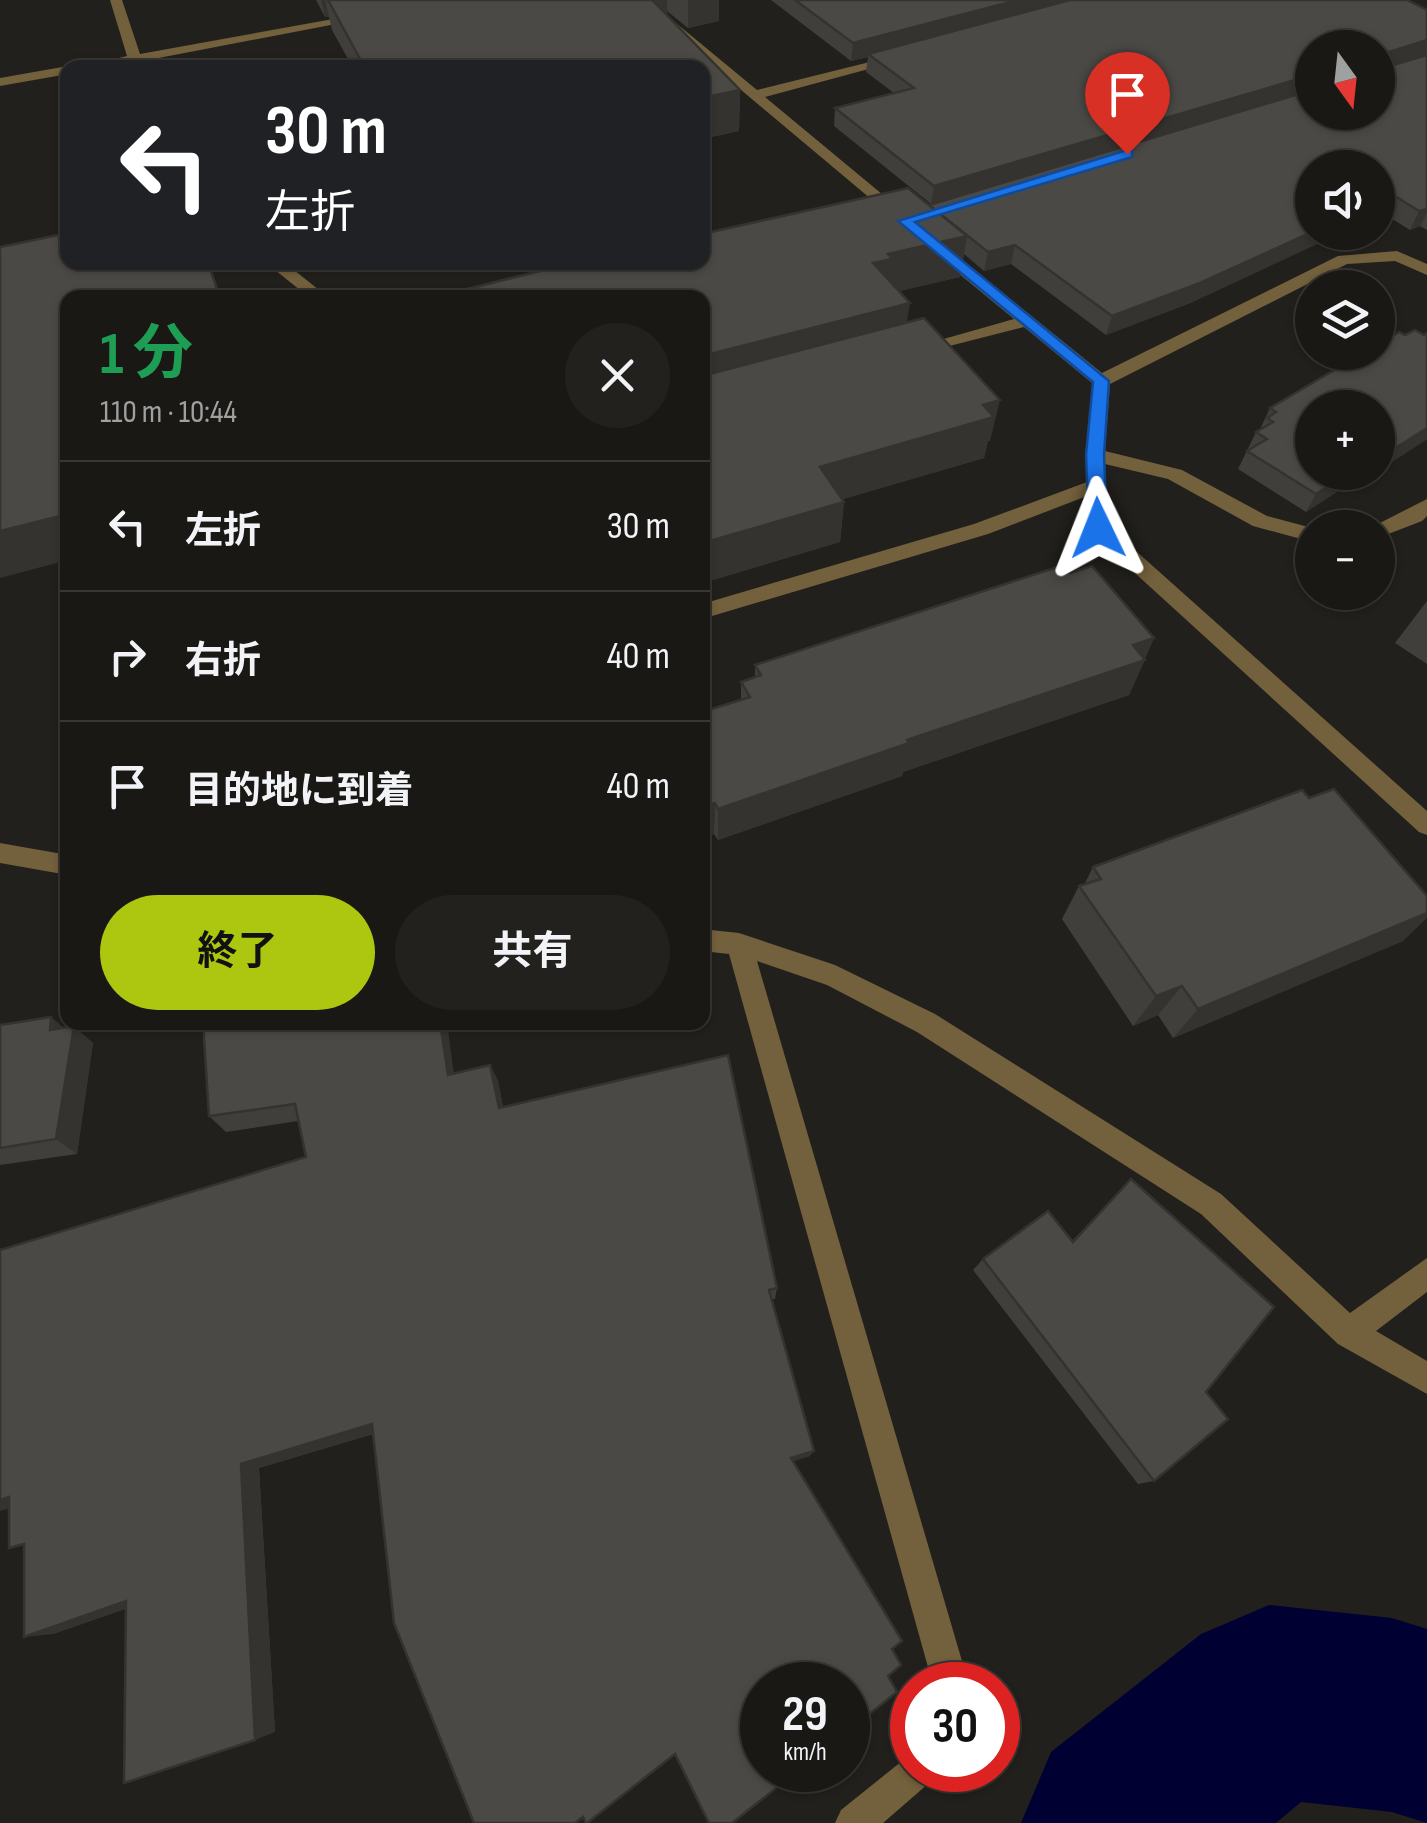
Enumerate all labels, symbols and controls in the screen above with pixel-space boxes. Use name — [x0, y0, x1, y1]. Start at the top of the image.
north arrow — [1295, 30, 1395, 130]
map controls — [1295, 30, 1395, 610]
pin — [1085, 52, 1170, 155]
icon: arrive — [1100, 67, 1155, 122]
text: 30 m — [265, 90, 387, 174]
icon: left — [100, 100, 230, 230]
button: sound — [1295, 150, 1395, 250]
text: 左折 — [265, 186, 355, 241]
button: layers — [1295, 270, 1395, 370]
text: 1 分 — [100, 319, 193, 391]
button: close — [565, 323, 670, 428]
button: + — [1295, 390, 1395, 490]
text: 110 m · 10:44 — [100, 393, 237, 432]
position arrow — [1046, 476, 1150, 580]
icon: left — [100, 499, 155, 554]
text: 30 m — [607, 504, 670, 549]
text: 左折 — [185, 509, 261, 554]
button: − — [1295, 510, 1395, 610]
icon: right — [100, 629, 155, 684]
text: 40 m — [607, 634, 670, 679]
text: 右折 — [185, 639, 261, 684]
icon: arrive — [100, 759, 155, 814]
text: 40 m — [607, 764, 670, 809]
text: 目的地に到着 — [185, 769, 413, 814]
button: 終了 — [100, 895, 375, 1010]
button: 共有 — [395, 895, 670, 1010]
speed limit sign: 30 — [890, 1662, 1020, 1792]
text: 29 — [782, 1685, 828, 1745]
text: km/h — [783, 1737, 827, 1768]

